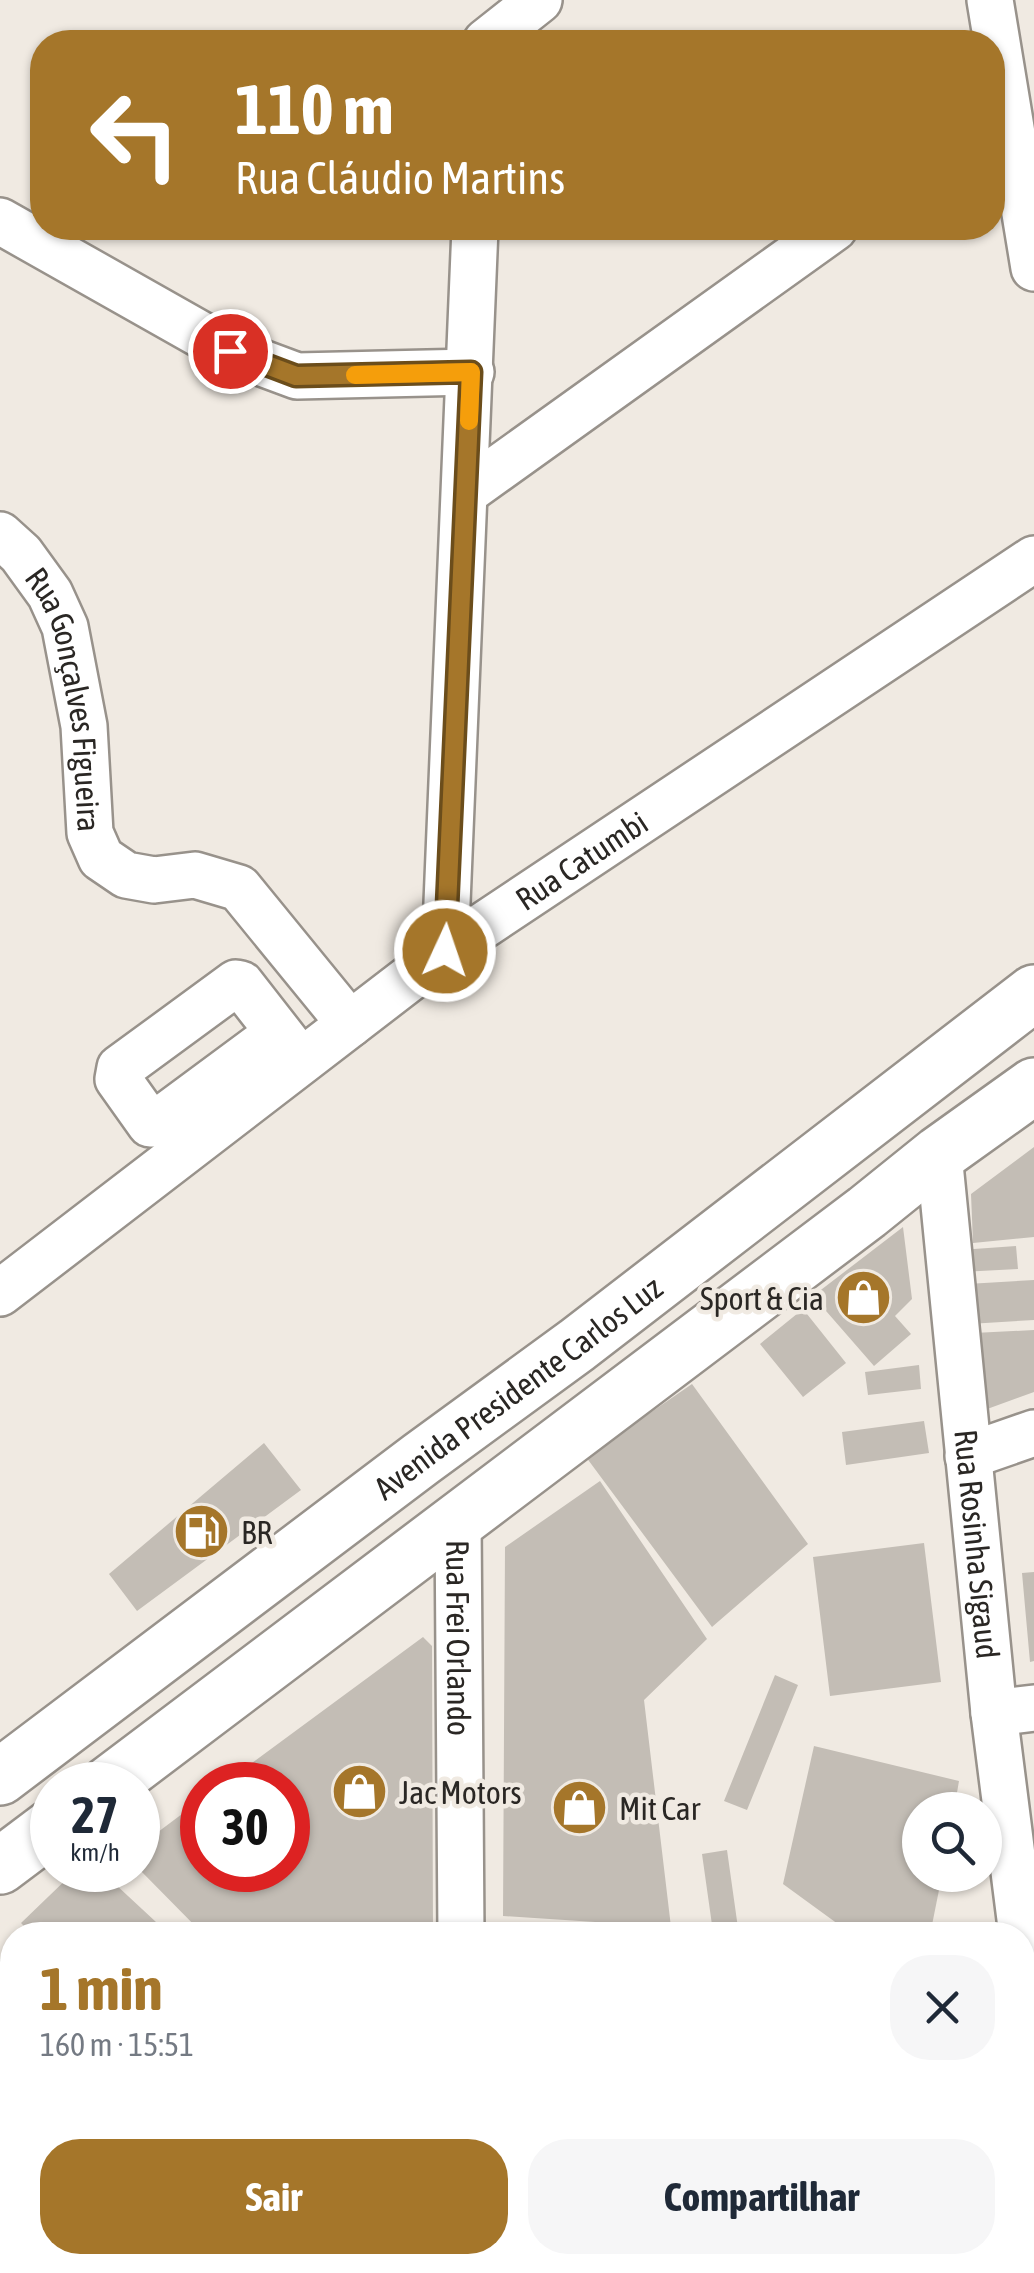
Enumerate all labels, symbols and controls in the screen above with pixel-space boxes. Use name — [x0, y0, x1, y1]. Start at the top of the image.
text: 110 m — [235, 69, 394, 149]
icon: left — [70, 70, 200, 200]
text: Rua Cláudio Martins — [235, 152, 565, 204]
pin — [188, 309, 273, 394]
icon: arrive — [203, 324, 258, 379]
street label: Rua Gonçalves Figueira — [18, 560, 108, 833]
street label: Rua Catumbi — [508, 803, 654, 917]
position arrow — [393, 899, 497, 1003]
street label: Avenida Presidente Carlos Luz — [367, 1268, 669, 1506]
shop icon: Sport & Cia — [833, 1268, 893, 1328]
place label: Sport & Cia — [700, 1280, 824, 1317]
street label: Rua Rosinha Sigaud — [948, 1428, 1007, 1661]
fuel station icon: BR — [172, 1502, 232, 1562]
place label: BR — [241, 1514, 272, 1551]
street label: Rua Frei Orlando — [440, 1540, 478, 1736]
speed limit sign: 30 — [180, 1762, 310, 1892]
shop icon: Jac Motors — [330, 1762, 390, 1822]
place label: Jac Motors — [399, 1774, 522, 1811]
shop icon: Mit Car — [550, 1778, 610, 1838]
text: 27 — [71, 1786, 118, 1844]
place label: Mit Car — [619, 1790, 701, 1827]
map controls — [902, 1792, 1002, 1892]
button: search — [902, 1792, 1002, 1892]
text: km/h — [70, 1838, 120, 1866]
text: 1 min — [40, 1954, 163, 2023]
button: close — [890, 1955, 995, 2060]
text: 160 m · 15:51 — [40, 2026, 194, 2063]
button: Sair — [40, 2139, 508, 2254]
button: Compartilhar — [528, 2139, 995, 2254]

